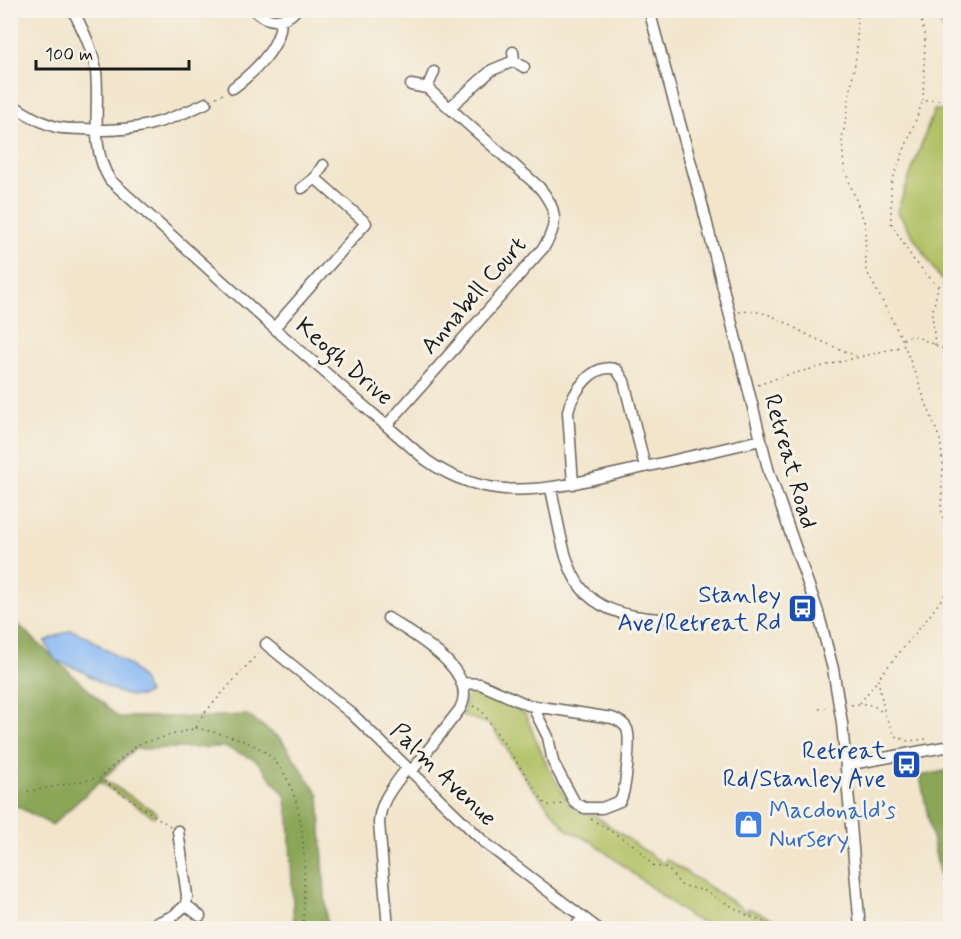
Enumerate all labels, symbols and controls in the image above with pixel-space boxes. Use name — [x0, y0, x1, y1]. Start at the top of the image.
scale bar — [36, 33, 189, 71]
text: 100 m — [45, 43, 93, 67]
street label: Annabell Court — [414, 230, 534, 362]
street label: Keogh Drive — [287, 311, 399, 415]
street label: Retreat Road — [756, 391, 824, 532]
place label: Stanley Ave/Retreat Rd — [618, 580, 781, 639]
bus stop icon: Stanley Ave/Retreat Rd — [786, 592, 818, 624]
street label: Palm Avenue — [383, 717, 503, 834]
place label: Retreat Rd/Stanley Ave — [723, 736, 886, 795]
bus stop icon: Retreat Rd/Stanley Ave — [891, 748, 923, 780]
place label: Macdonald’s Nursery — [769, 796, 896, 855]
shop icon: Macdonald’s Nursery — [732, 808, 764, 840]

